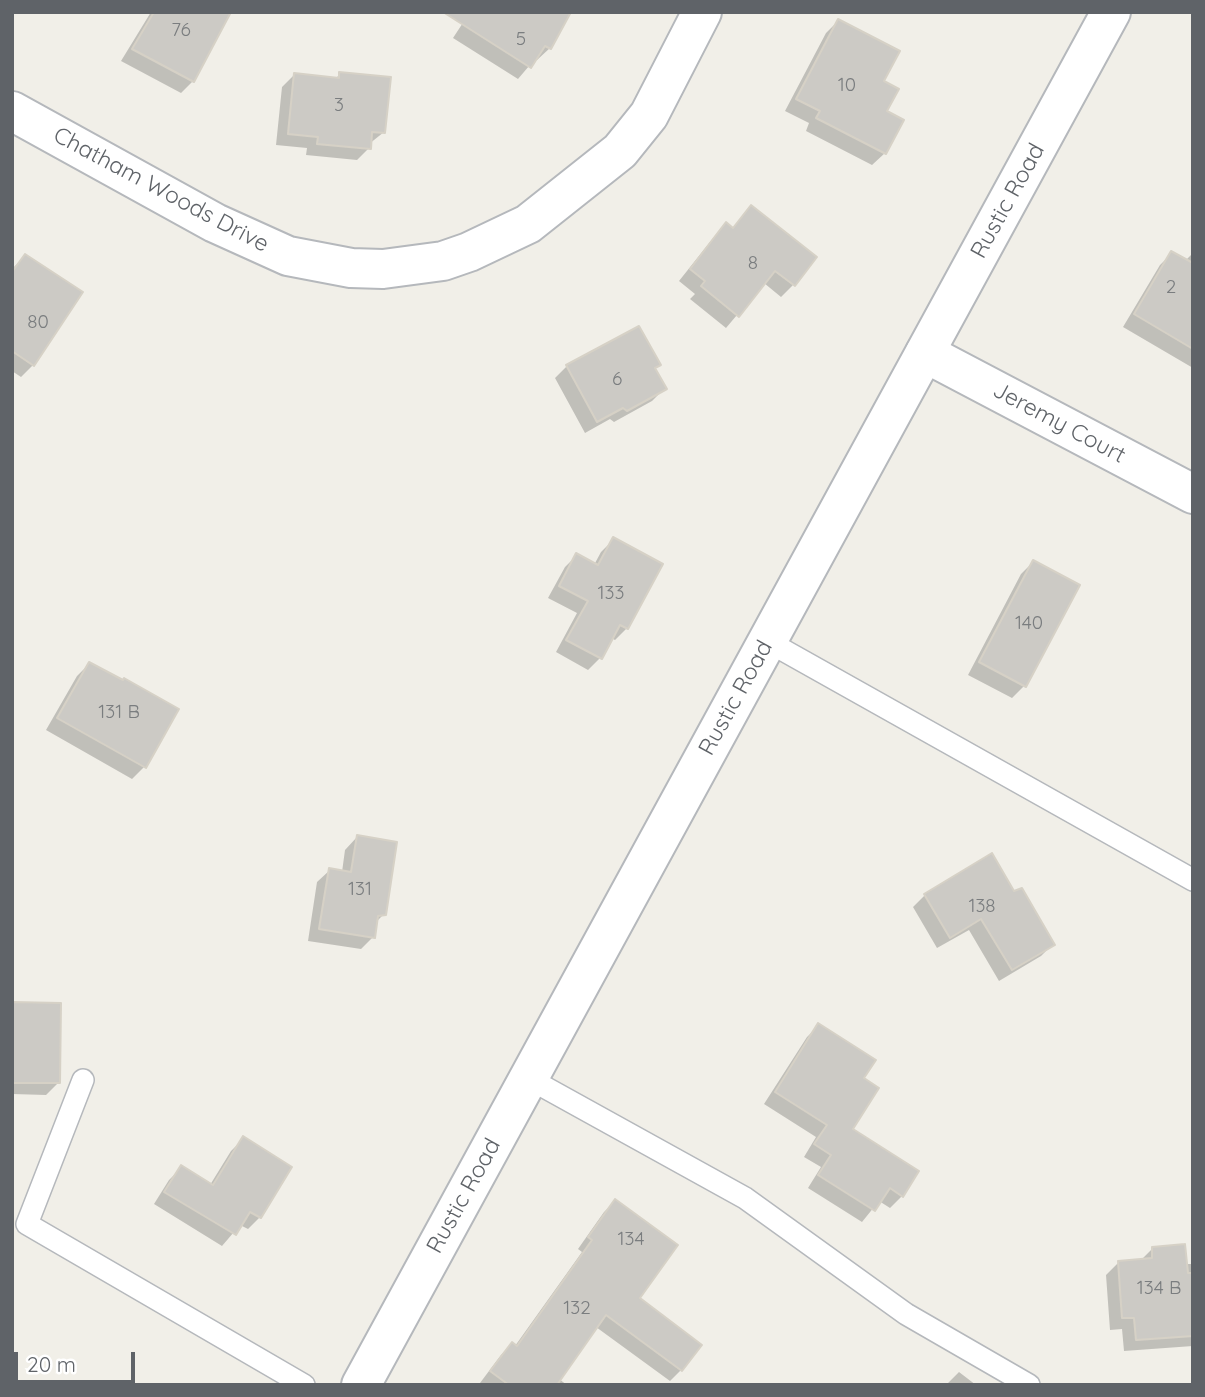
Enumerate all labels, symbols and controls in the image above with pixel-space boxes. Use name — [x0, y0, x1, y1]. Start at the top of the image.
house number: 76 — [171, 19, 191, 41]
house number: 5 — [516, 28, 526, 50]
house number: 10 — [838, 74, 856, 96]
house number: 3 — [334, 94, 344, 116]
street label: Chatham Woods Drive — [49, 121, 273, 259]
street label: Rustic Road — [965, 139, 1051, 263]
house number: 8 — [748, 252, 758, 274]
house number: 2 — [1166, 276, 1176, 298]
house number: 80 — [27, 311, 49, 333]
house number: 6 — [612, 368, 622, 390]
street label: Jeremy Court — [988, 376, 1130, 470]
house number: 133 — [598, 582, 624, 604]
house number: 140 — [1015, 612, 1043, 634]
street label: Rustic Road — [693, 636, 779, 760]
house number: 131 B — [98, 701, 140, 723]
house number: 131 — [348, 878, 372, 900]
house number: 138 — [968, 895, 996, 917]
street label: Rustic Road — [421, 1134, 507, 1258]
house number: 134 — [618, 1228, 644, 1250]
house number: 134 B — [1137, 1277, 1181, 1299]
house number: 132 — [563, 1297, 591, 1319]
scale bar — [18, 1338, 138, 1382]
text: 20 m — [27, 1351, 76, 1377]

